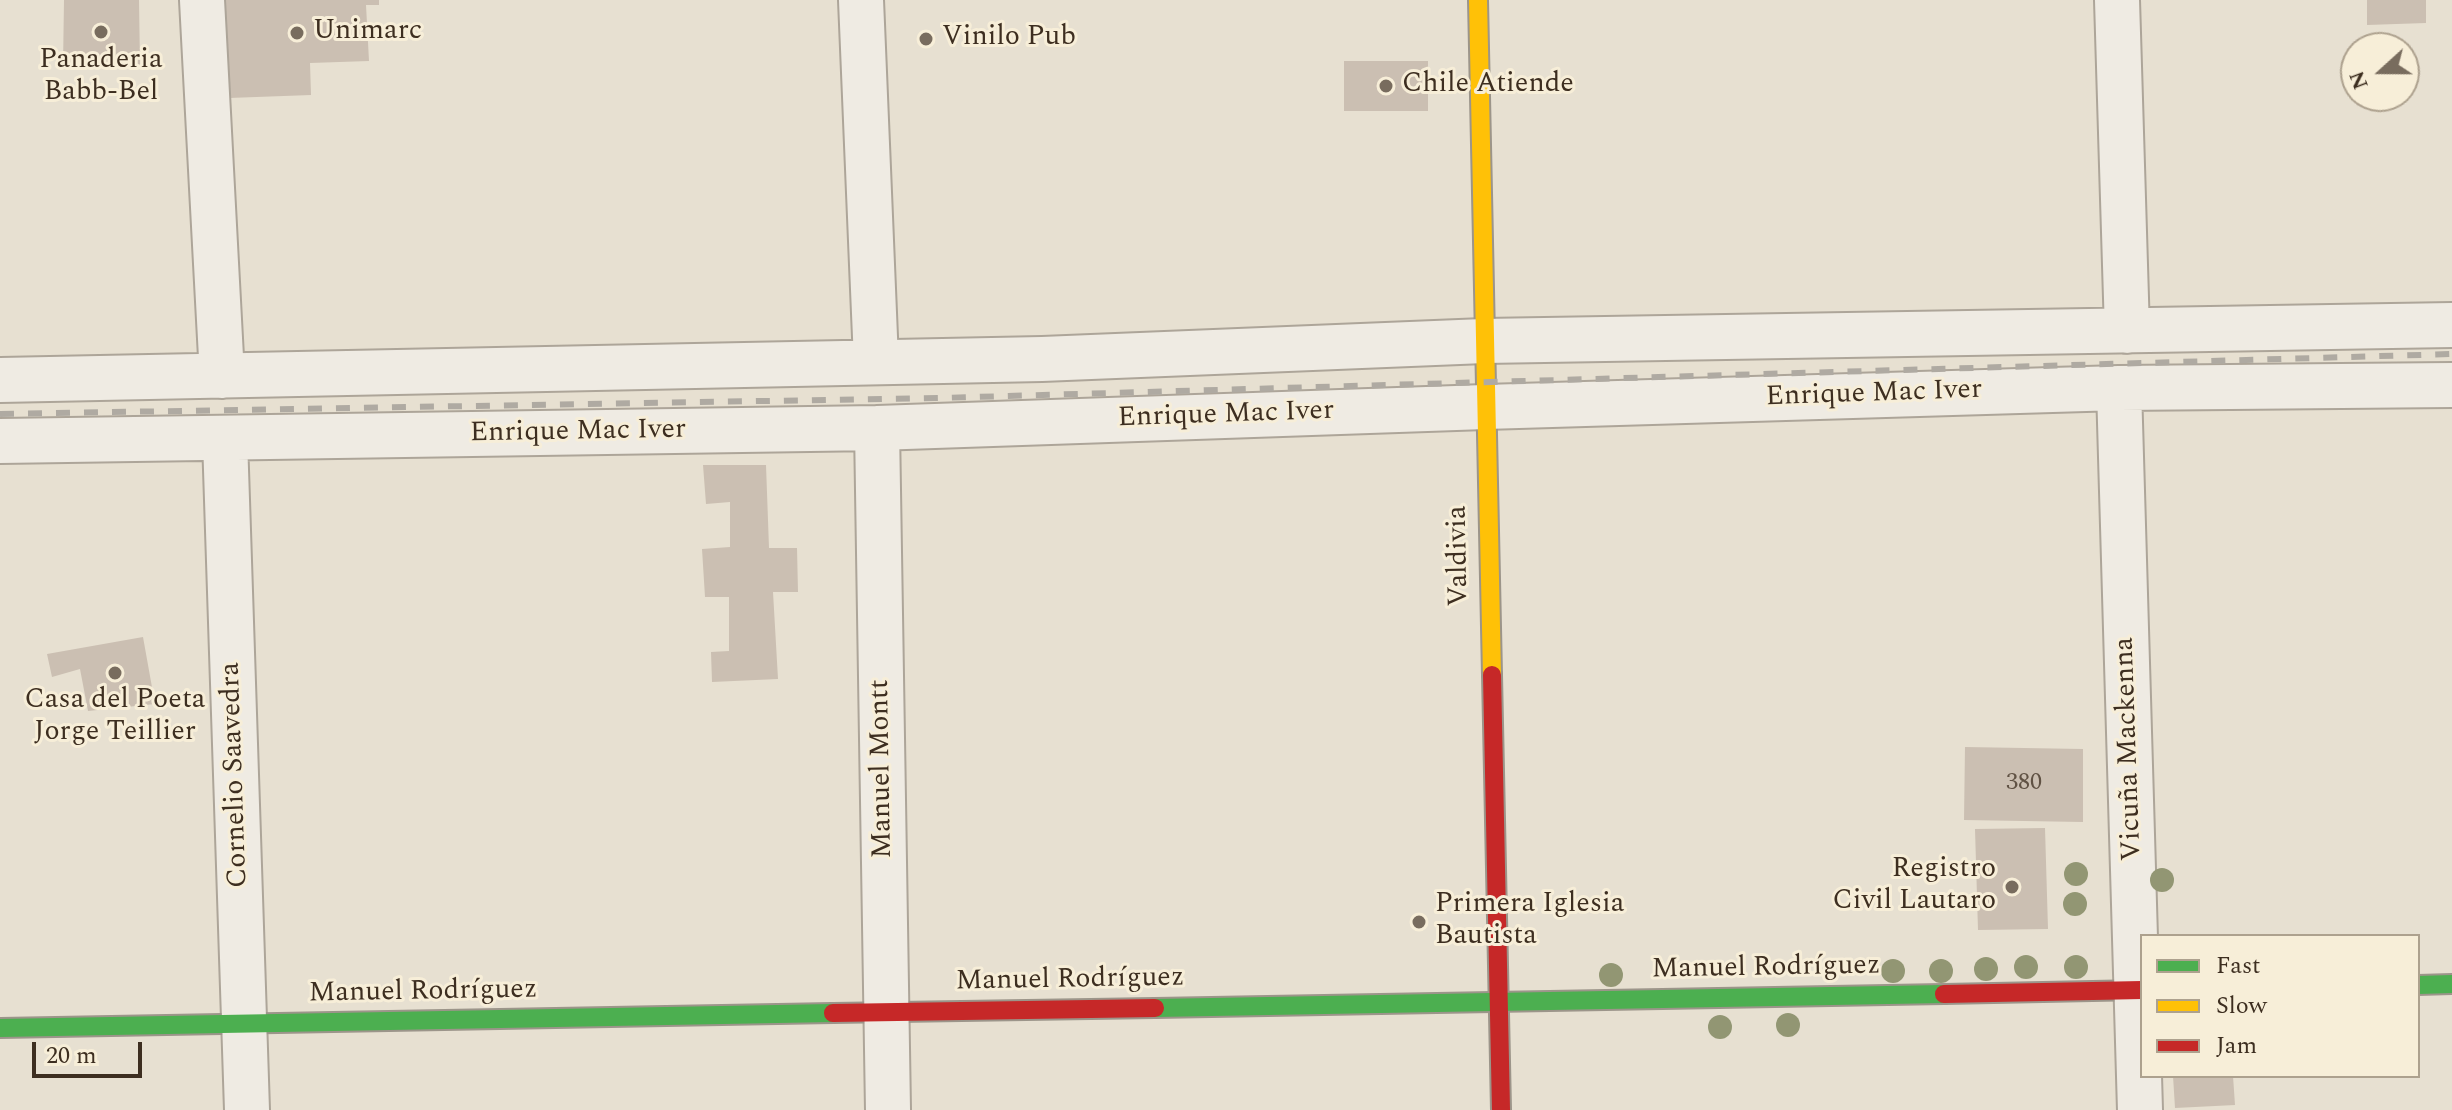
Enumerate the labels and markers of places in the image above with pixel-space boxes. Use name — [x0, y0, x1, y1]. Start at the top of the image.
place label: Unimarc — [313, 16, 422, 50]
place label: Vinilo Pub — [942, 22, 1076, 56]
marker: Panaderia Babb-Bel — [92, 23, 110, 41]
marker: Unimarc — [288, 24, 306, 42]
marker: Vinilo Pub — [917, 30, 935, 48]
place label: Panaderia Babb-Bel — [39, 45, 163, 111]
place label: Chile Atiende — [1402, 69, 1574, 103]
marker: Chile Atiende — [1377, 77, 1395, 95]
marker: Casa del Poeta Jorge Teillier — [106, 664, 124, 682]
place label: Casa del Poeta Jorge Teillier — [25, 685, 205, 751]
place label: Registro Civil Lautaro — [1833, 854, 1996, 920]
marker: Registro Civil Lautaro — [2003, 878, 2021, 896]
place label: Primera Iglesia Bautista — [1435, 889, 1624, 955]
marker: Primera Iglesia Bautista — [1410, 913, 1428, 931]

